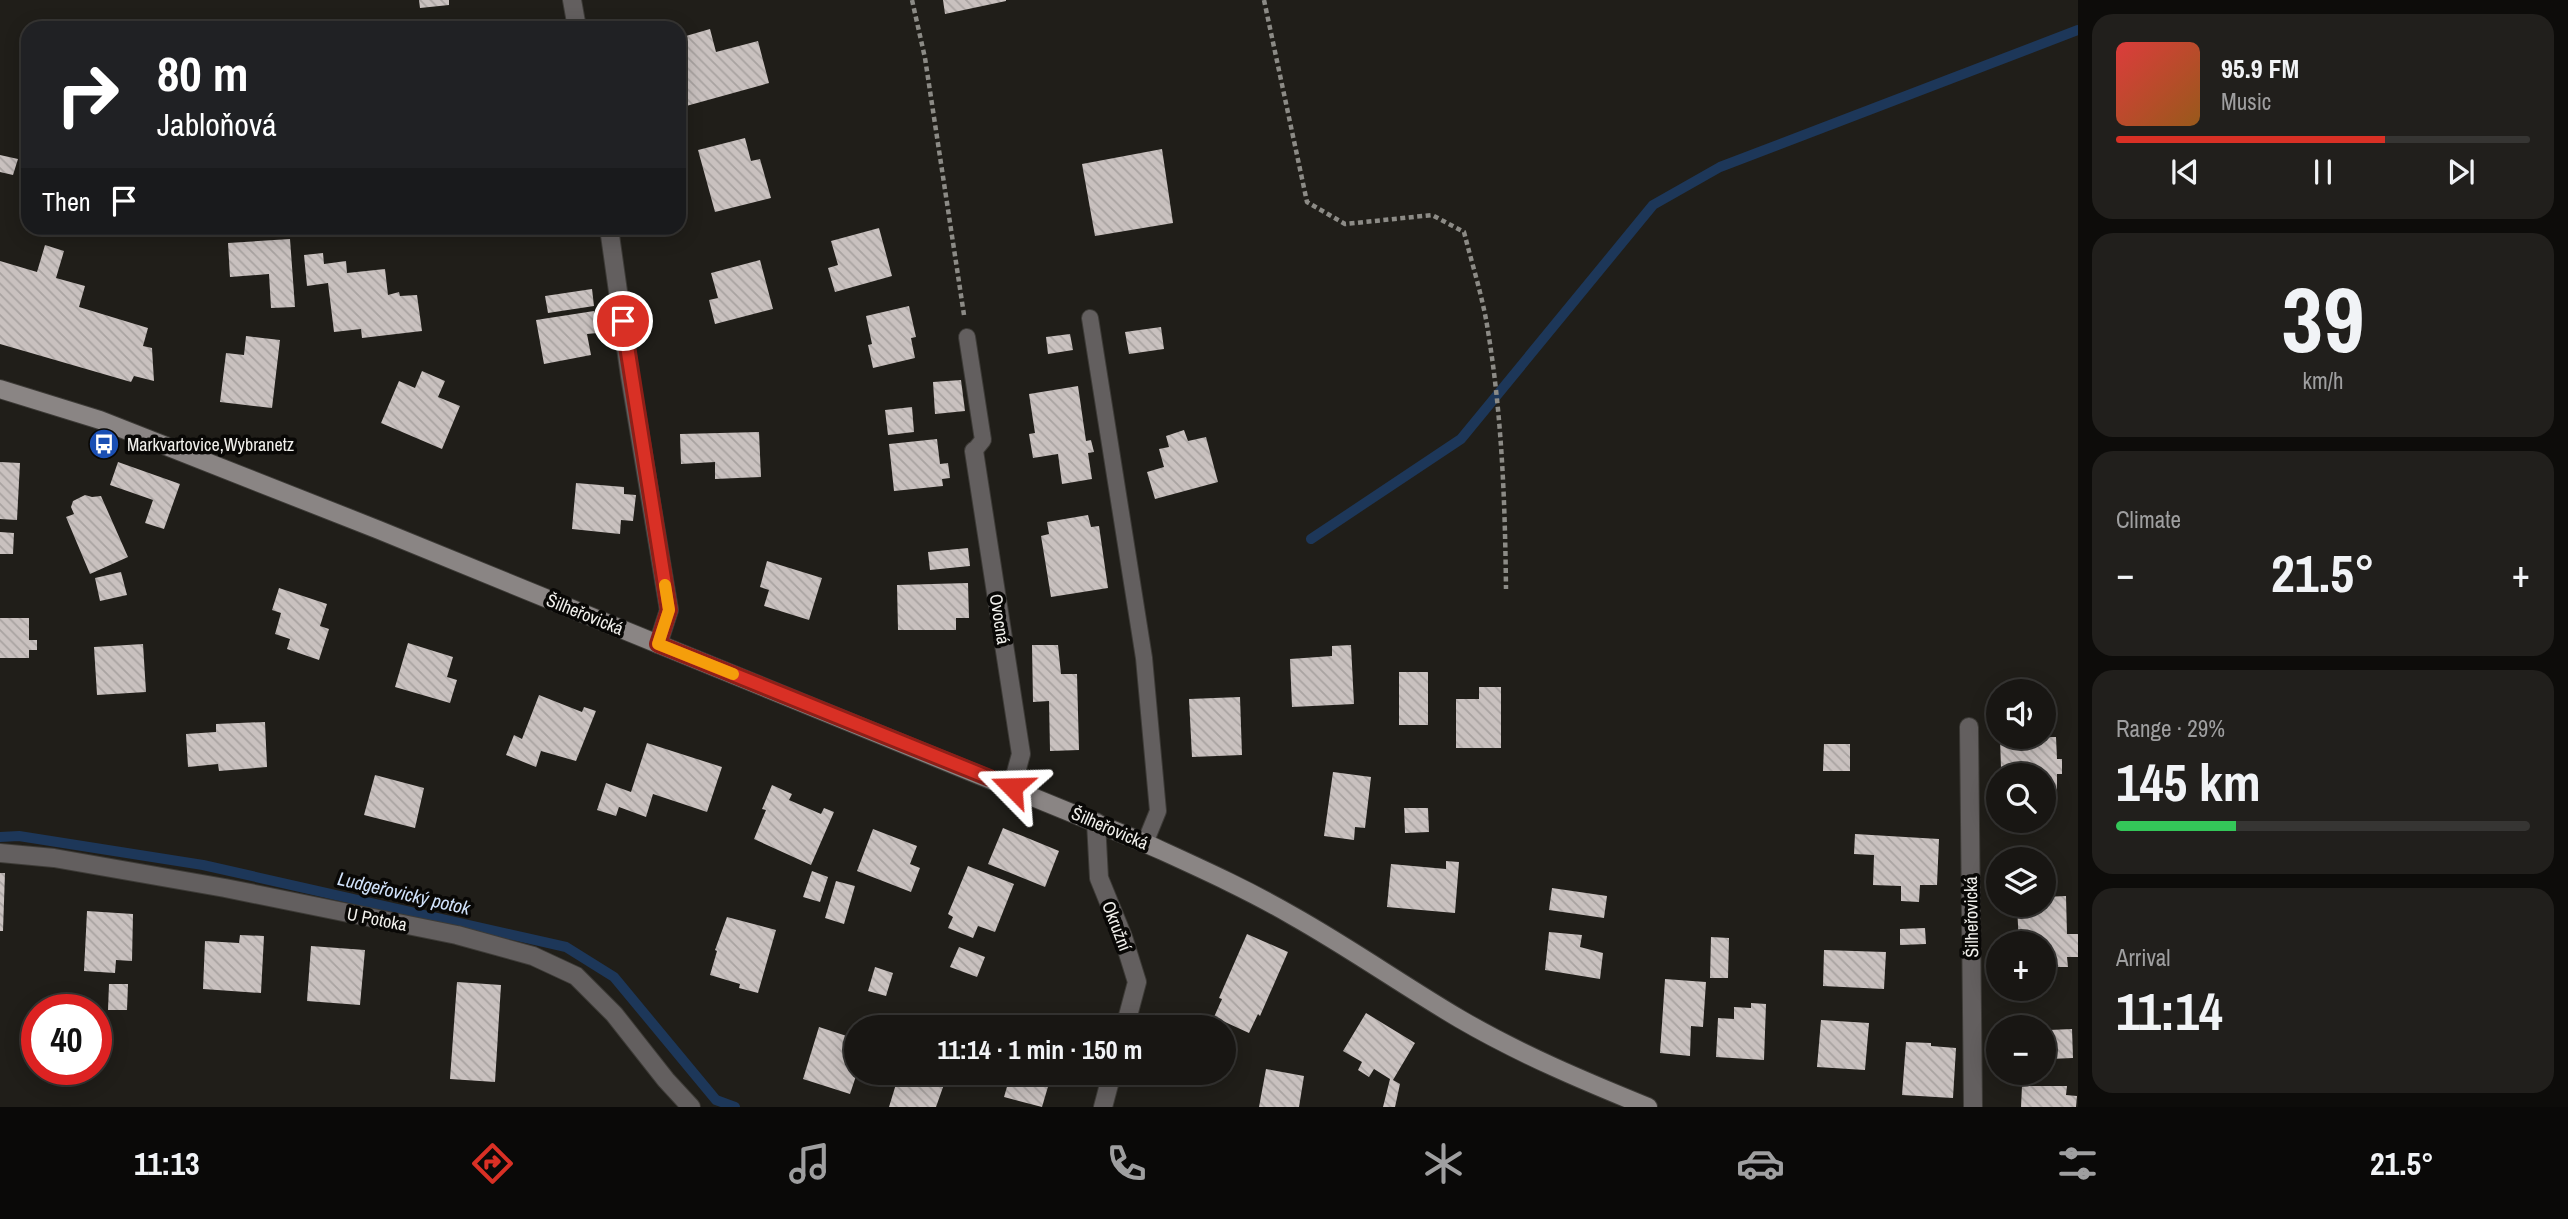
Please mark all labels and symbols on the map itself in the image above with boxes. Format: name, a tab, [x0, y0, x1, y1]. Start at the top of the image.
pin	[593, 291, 653, 351]
bus stop icon: Markvartovice,Wybranetz	[87, 427, 121, 461]
place label: Markvartovice,Wybranetz	[127, 432, 294, 457]
street label: Šilheřovická	[543, 587, 627, 641]
street label: Ovocná	[984, 592, 1016, 646]
position arrow	[975, 750, 1049, 824]
street label: Šilheřovická	[1068, 801, 1152, 855]
water label: Ludgeřovický potok	[335, 865, 474, 921]
street label: Šilheřovická	[1958, 876, 1984, 958]
street label: Okružní	[1096, 897, 1138, 955]
street label: U Potoka	[345, 901, 409, 937]
speed limit sign: 40	[21, 994, 112, 1085]

